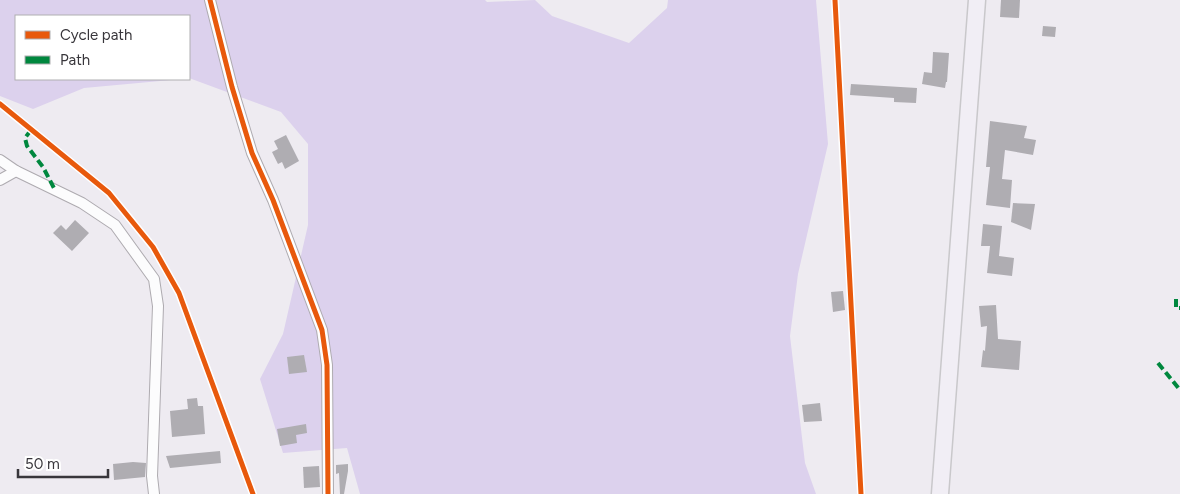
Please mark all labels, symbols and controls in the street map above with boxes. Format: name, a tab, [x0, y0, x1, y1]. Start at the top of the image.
legend	[15, 15, 190, 80]
text: Cycle path	[60, 26, 132, 44]
text: Path	[60, 51, 90, 69]
scale bar	[18, 446, 108, 478]
text: 50 m	[25, 455, 60, 473]

